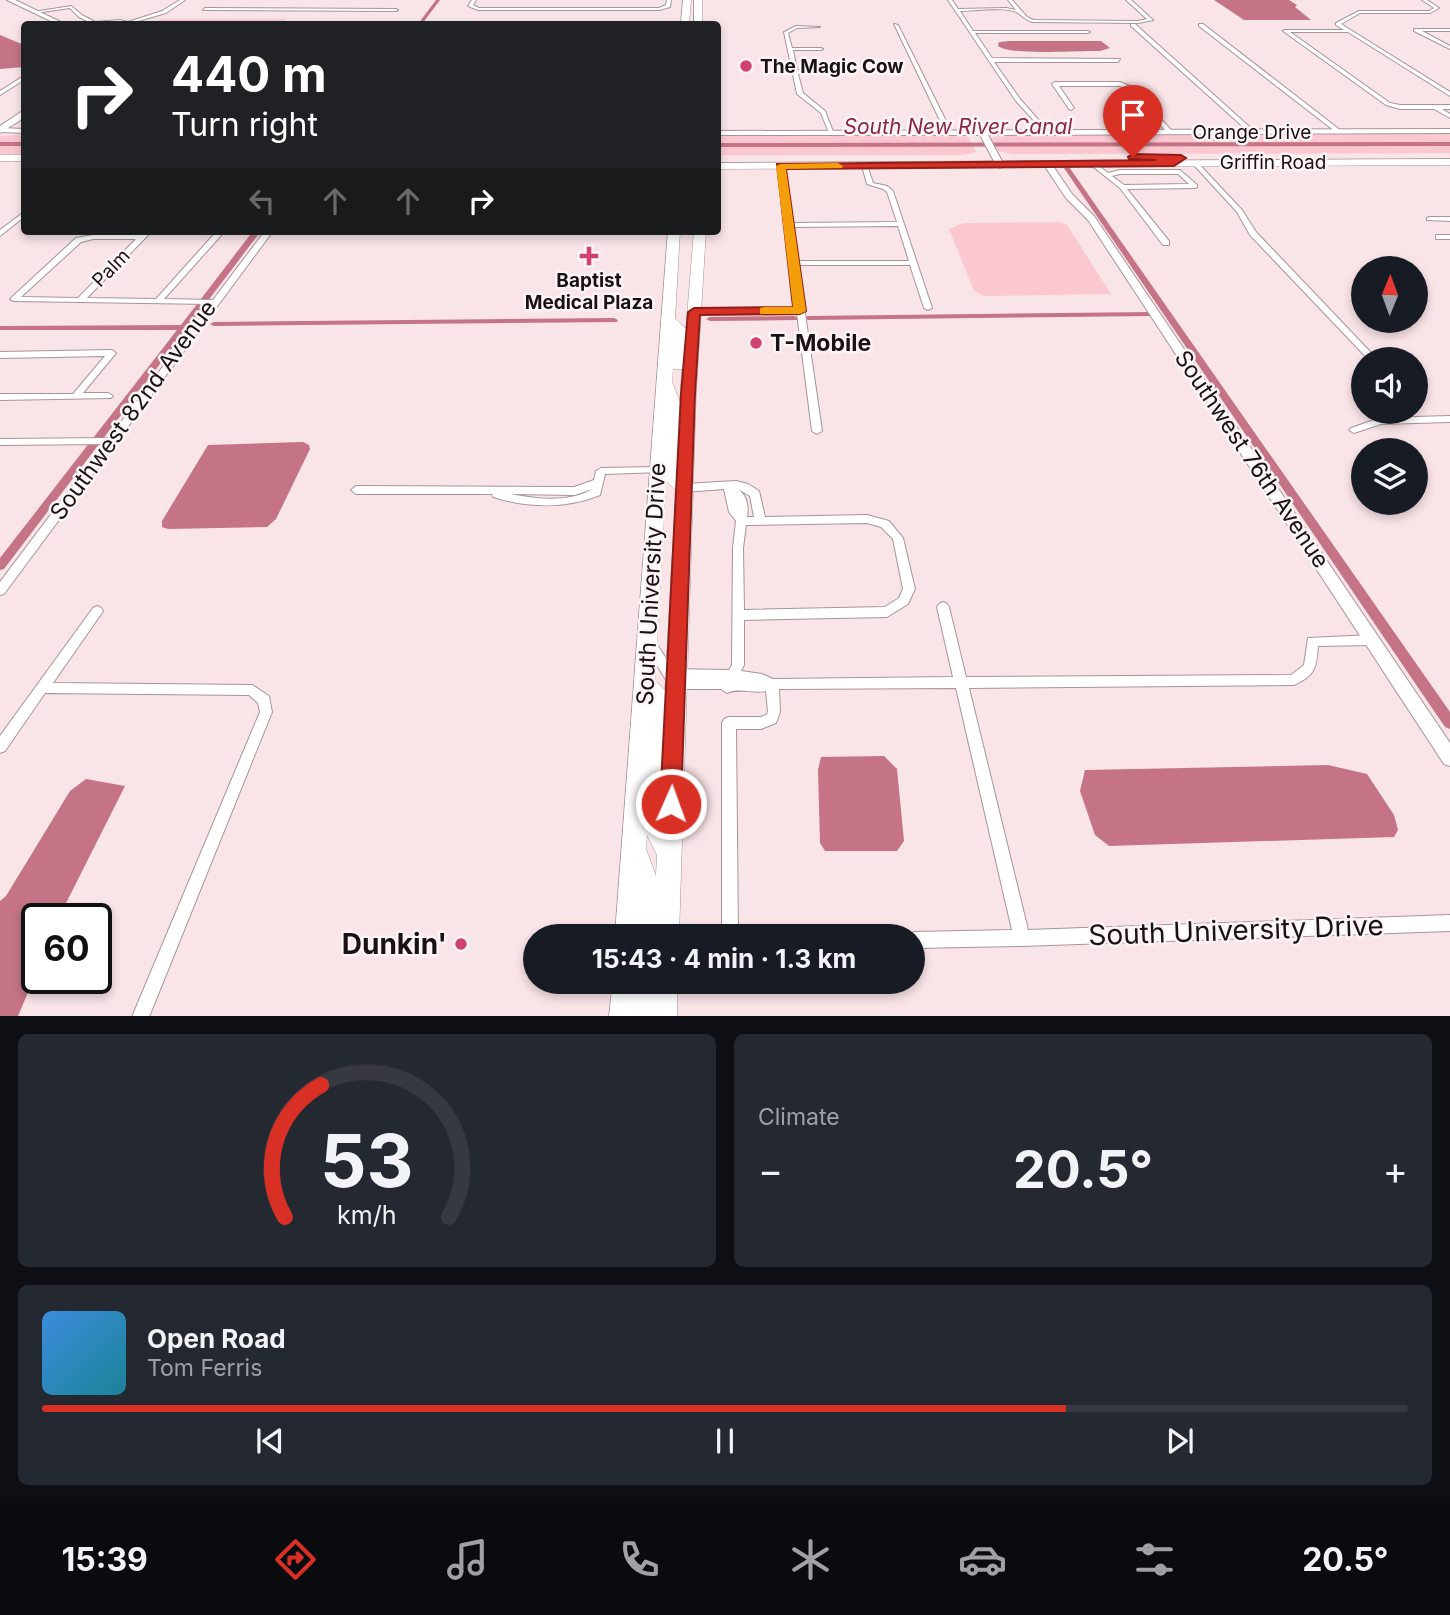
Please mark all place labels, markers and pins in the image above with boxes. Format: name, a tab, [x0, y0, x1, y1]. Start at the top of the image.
place label: The Magic Cow	[760, 55, 904, 78]
marker: The Magic Cow	[738, 58, 754, 74]
pin	[1103, 85, 1163, 157]
marker: Baptist Medical Plaza	[579, 246, 599, 266]
place label: Baptist Medical Plaza	[525, 269, 653, 314]
place label: T-Mobile	[770, 329, 871, 357]
marker: T-Mobile	[748, 335, 764, 351]
place label: Dunkin'	[342, 927, 447, 961]
marker: Dunkin'	[453, 936, 469, 952]

